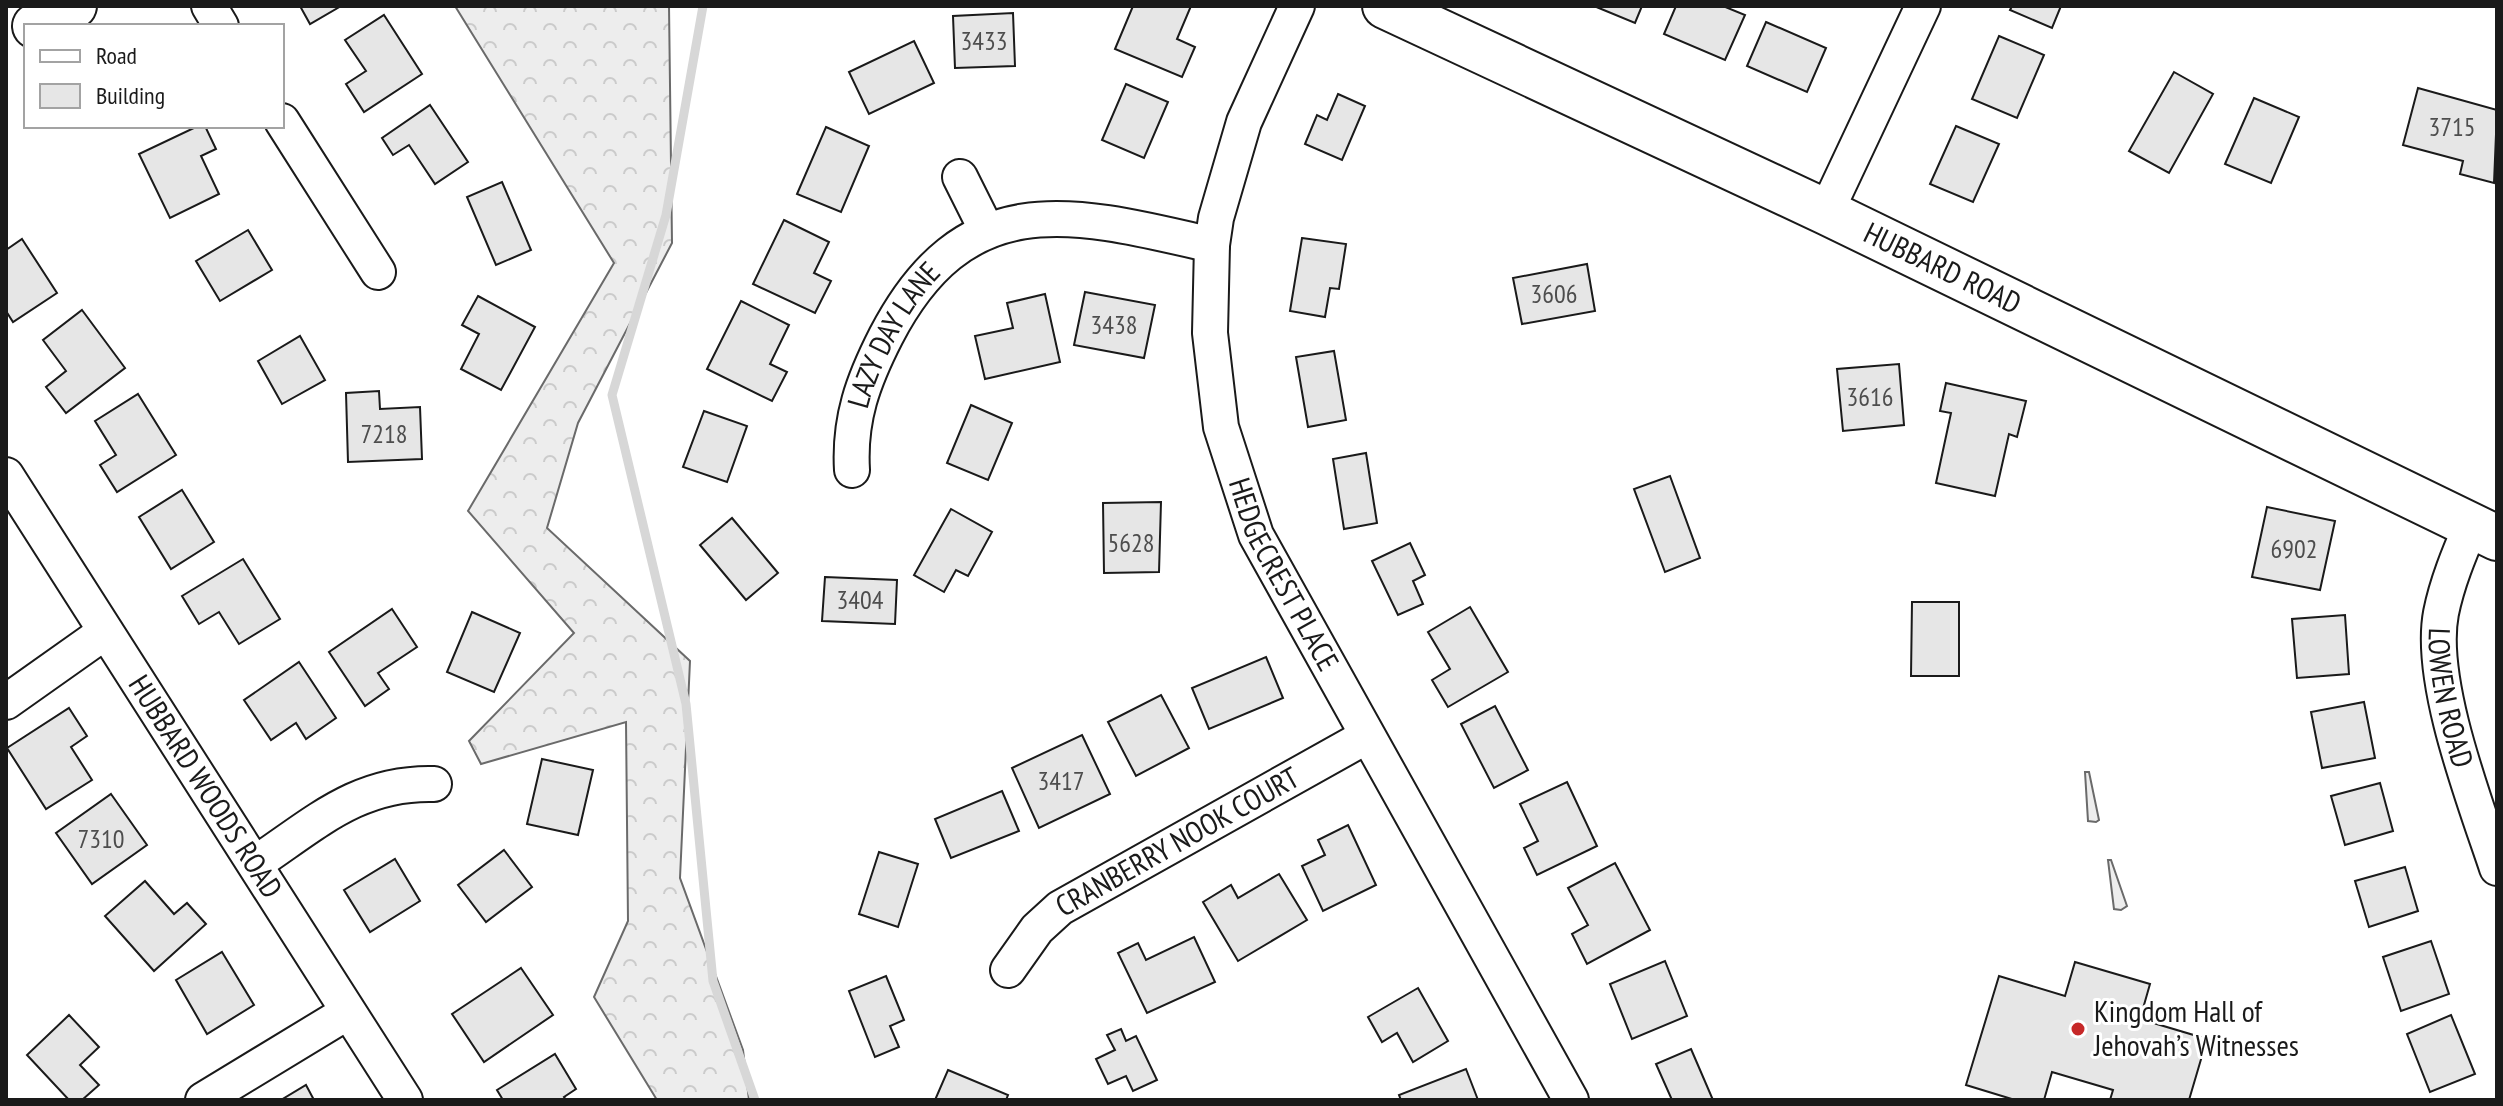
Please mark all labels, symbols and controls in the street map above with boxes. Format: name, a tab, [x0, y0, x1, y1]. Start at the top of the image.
legend	[24, 24, 284, 128]
house number: 3433	[961, 24, 1007, 57]
text: Road	[96, 40, 137, 71]
text: Building	[96, 80, 165, 111]
house number: 3715	[2429, 110, 2475, 143]
street label: HUBBARD ROAD	[1858, 212, 2028, 322]
street label: LAZY DAY LANE	[837, 253, 948, 412]
house number: 3606	[1531, 277, 1577, 310]
house number: 3438	[1091, 308, 1137, 341]
house number: 3616	[1847, 380, 1893, 413]
house number: 7218	[361, 417, 407, 450]
street label: HEDGECREST PLACE	[1221, 473, 1349, 677]
house number: 5628	[1108, 526, 1154, 559]
house number: 6902	[2271, 532, 2317, 565]
house number: 3404	[837, 583, 884, 616]
street label: LOWEN ROAD	[2421, 627, 2483, 772]
street label: HUBBARD WOODS ROAD	[121, 667, 292, 905]
street label: CRANBERRY NOOK COURT	[1048, 757, 1305, 925]
house number: 3417	[1038, 764, 1084, 797]
house number: 7310	[78, 822, 124, 855]
place label: Kingdom Hall of Jehovah’s Witnesses	[2093, 991, 2299, 1064]
marker: Kingdom Hall of Jehovah’s Witnesses	[2069, 1020, 2087, 1038]

